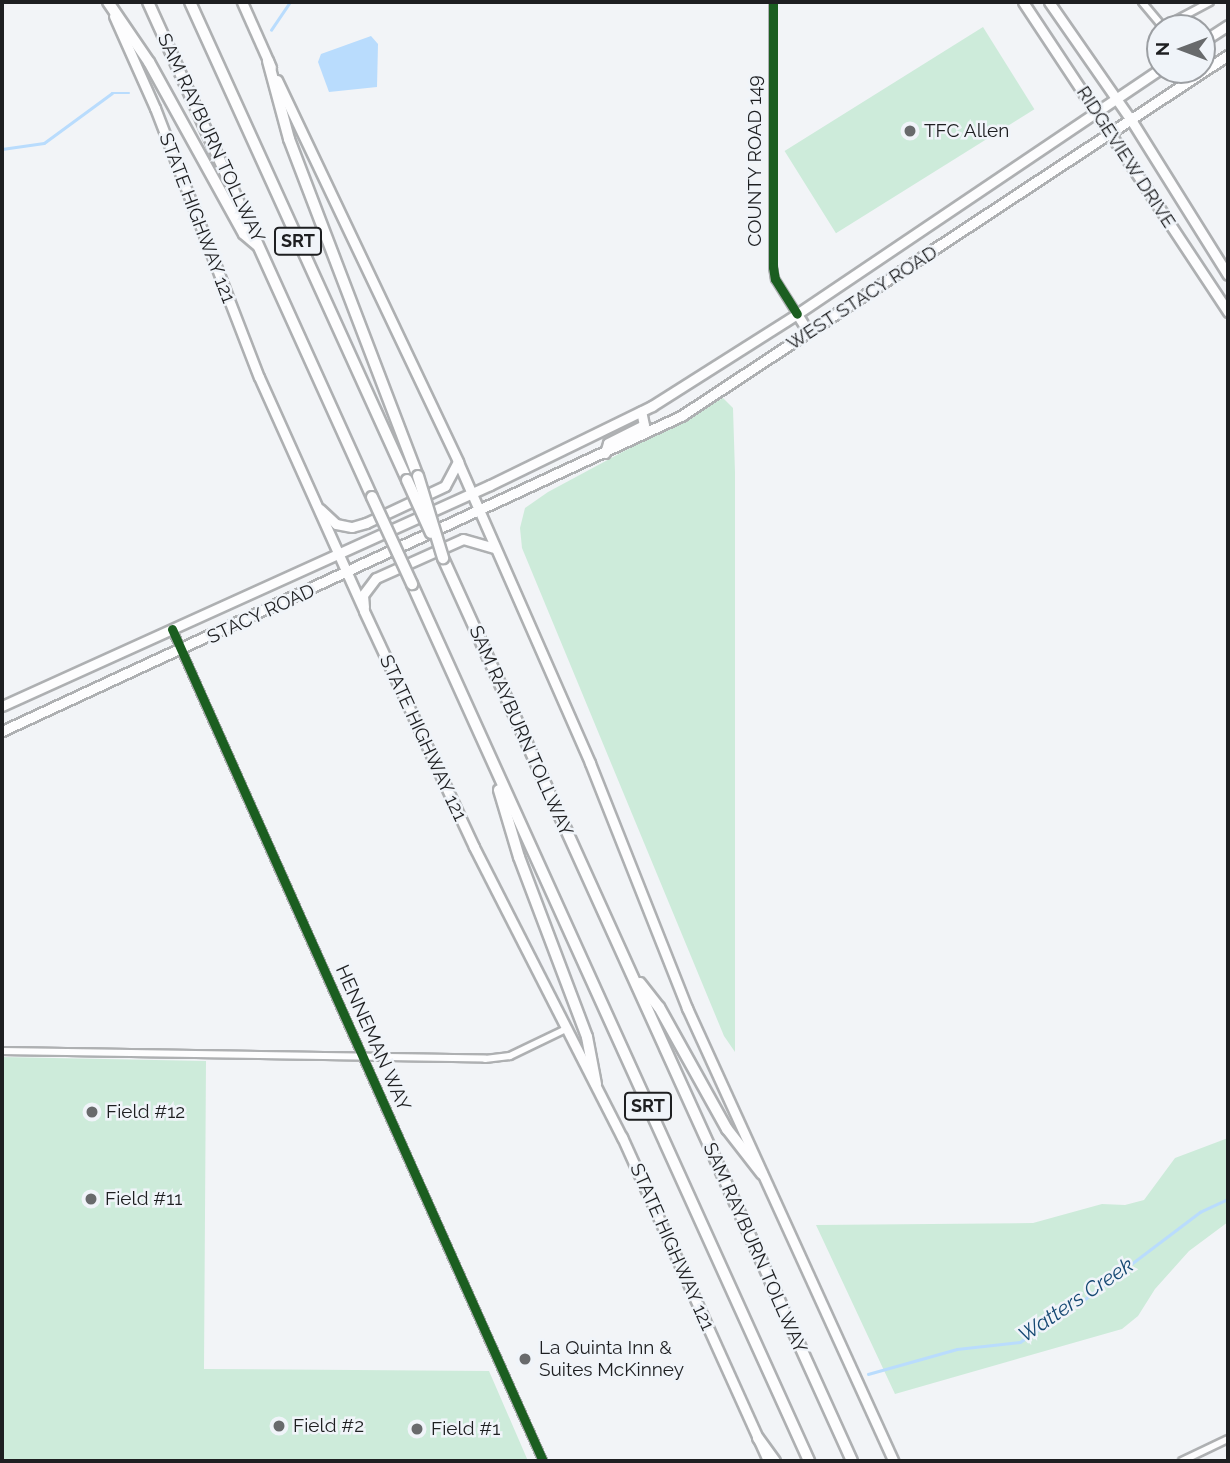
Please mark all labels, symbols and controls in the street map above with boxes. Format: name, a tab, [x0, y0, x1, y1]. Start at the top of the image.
north arrow	[1146, 14, 1216, 84]
street label: SAM RAYBURN TOLLWAY	[152, 30, 270, 246]
text: N	[1151, 42, 1173, 56]
street label: COUNTY ROAD 149	[744, 75, 766, 247]
street label: RIDGEVIEW DRIVE	[1072, 82, 1180, 232]
place label: TFC Allen	[924, 120, 1010, 142]
marker: TFC Allen	[902, 123, 918, 139]
street label: STATE HIGHWAY 121	[154, 129, 240, 307]
road number: SRT	[274, 227, 322, 256]
street label: WEST STACY ROAD	[782, 241, 942, 355]
street label: STACY ROAD	[203, 579, 319, 649]
street label: SAM RAYBURN TOLLWAY	[464, 622, 578, 840]
street label: STATE HIGHWAY 121	[374, 651, 472, 825]
street label: HENNEMAN WAY	[330, 961, 416, 1115]
road number: SRT	[624, 1092, 672, 1120]
place label: Field #12	[106, 1101, 185, 1123]
marker: Field #12	[84, 1104, 100, 1120]
street label: SAM RAYBURN TOLLWAY	[698, 1139, 812, 1357]
street label: STATE HIGHWAY 121	[625, 1160, 719, 1334]
place label: Field #11	[105, 1188, 183, 1210]
marker: Field #11	[83, 1191, 99, 1207]
water label: Watters Creek	[1014, 1252, 1138, 1348]
place label: La Quinta Inn & Suites McKinney	[539, 1337, 684, 1381]
marker: La Quinta Inn & Suites McKinney	[517, 1351, 533, 1367]
place label: Field #2	[293, 1415, 364, 1437]
marker: Field #2	[271, 1418, 287, 1434]
place label: Field #1	[431, 1418, 500, 1440]
marker: Field #1	[409, 1421, 425, 1437]

